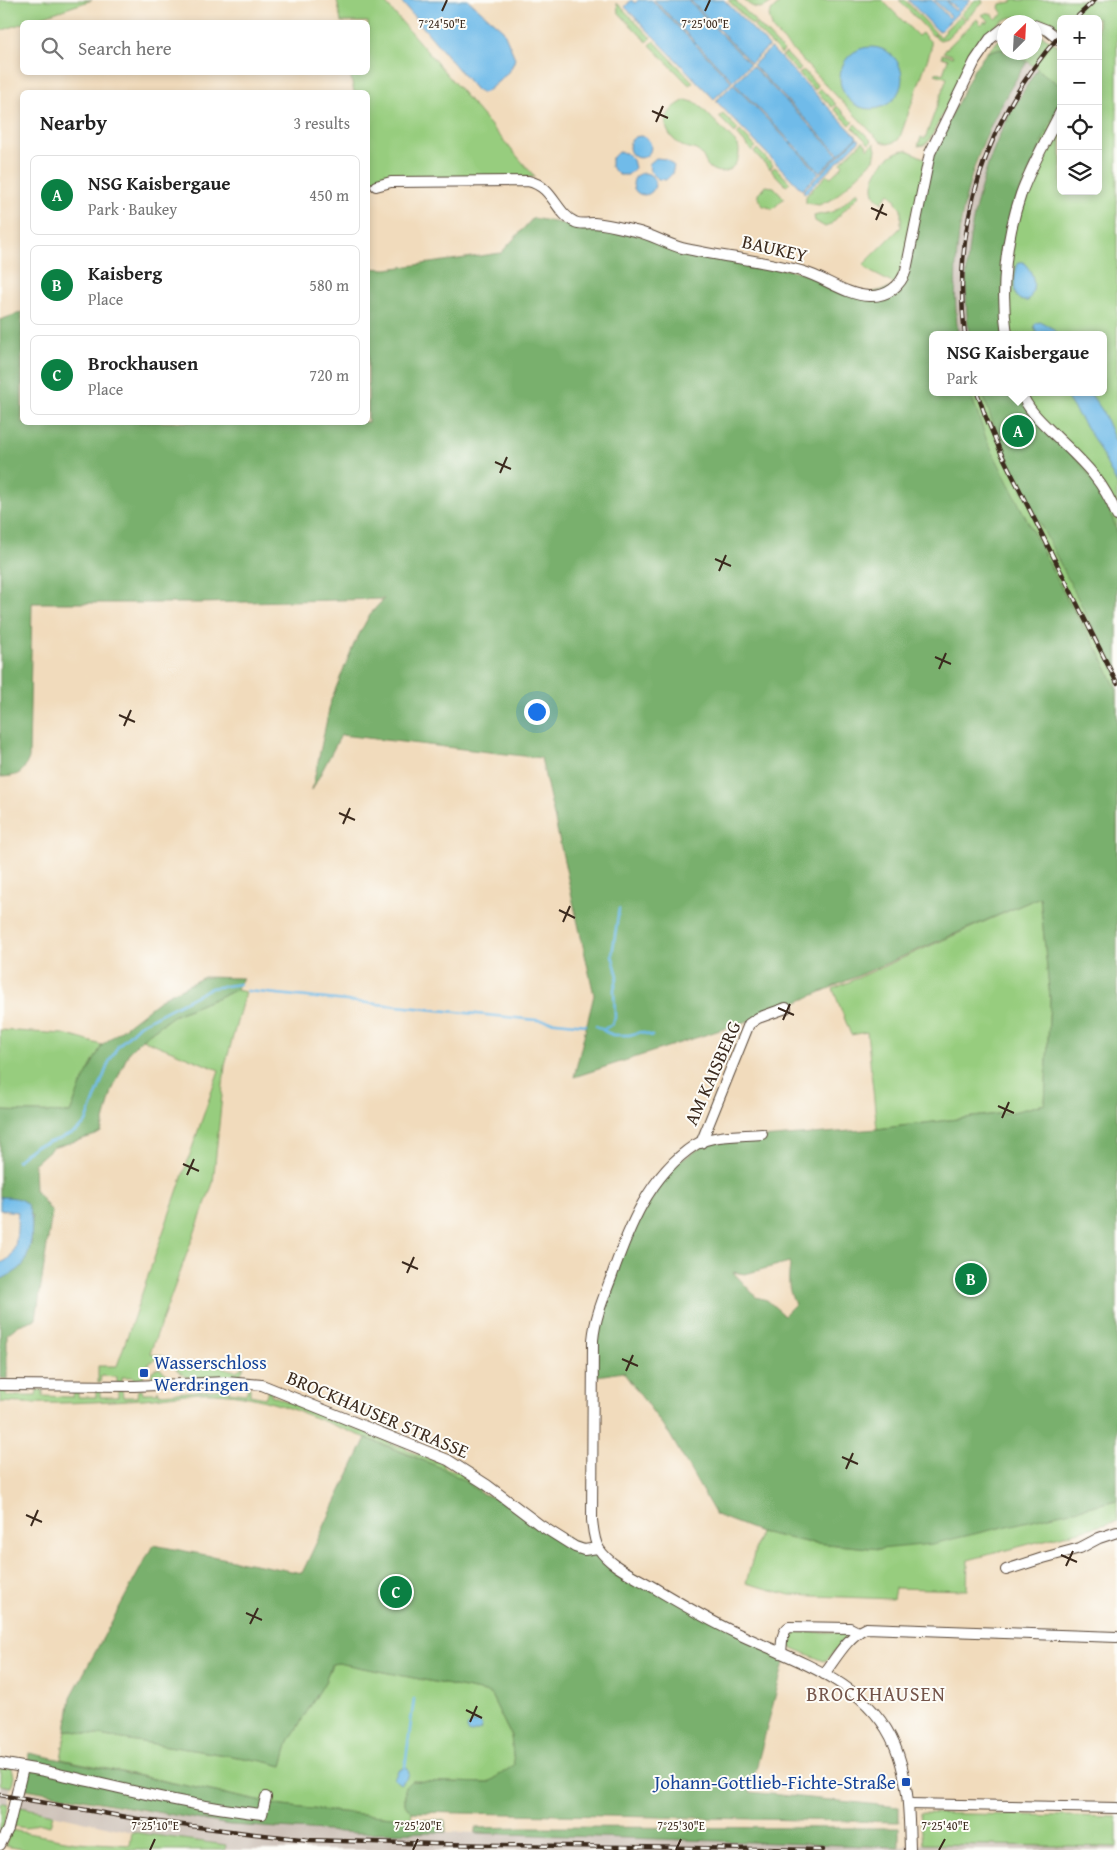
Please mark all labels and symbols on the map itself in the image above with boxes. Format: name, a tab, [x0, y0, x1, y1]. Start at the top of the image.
text: 7°24'50"E	[418, 15, 466, 32]
text: 7°25'00"E	[681, 15, 729, 32]
north arrow	[997, 15, 1042, 60]
street label: BAUKEY	[740, 227, 811, 269]
pin: A	[1002, 412, 1034, 450]
your location	[524, 699, 550, 725]
street label: AM KAISBERG	[676, 1016, 748, 1130]
pin: B	[955, 1260, 987, 1298]
place label: Wasserschloss Werdringen	[154, 1348, 267, 1398]
street label: BROCKHAUSER STRASSE	[283, 1363, 474, 1465]
marker: Wasserschloss Werdringen	[138, 1367, 150, 1379]
pin: C	[380, 1573, 412, 1611]
district label: BROCKHAUSEN	[806, 1679, 946, 1708]
place label: Johann-Gottlieb-Fichte-Straße	[652, 1768, 896, 1796]
marker: Johann-Gottlieb-Fichte-Straße	[900, 1776, 912, 1788]
text: 7°25'10"E	[131, 1817, 179, 1834]
text: 7°25'20"E	[394, 1817, 442, 1834]
text: 7°25'30"E	[657, 1817, 705, 1834]
text: 7°25'40"E	[921, 1817, 969, 1834]

